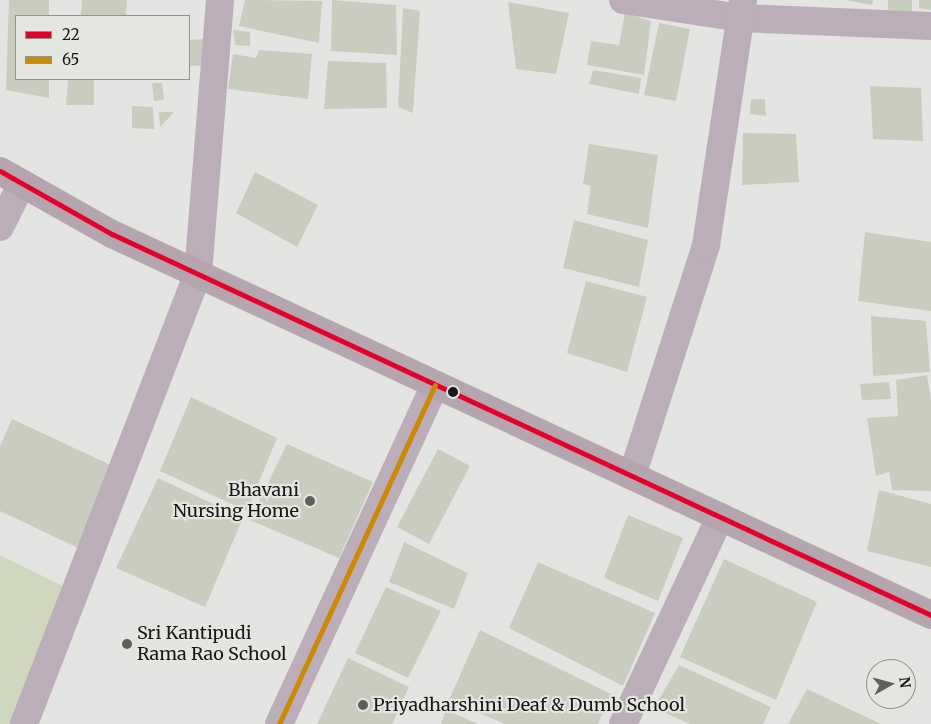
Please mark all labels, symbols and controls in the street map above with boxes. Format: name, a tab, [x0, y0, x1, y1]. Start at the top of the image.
legend	[15, 15, 190, 80]
text: 22	[62, 25, 80, 44]
text: 65	[62, 50, 79, 69]
unlabelled marker	[448, 387, 458, 397]
place label: Bhavani Nursing Home	[173, 480, 299, 522]
marker: Bhavani Nursing Home	[303, 494, 317, 508]
place label: Sri Kantipudi Rama Rao School	[137, 623, 287, 666]
marker: Sri Kantipudi Rama Rao School	[121, 638, 133, 650]
north arrow	[866, 659, 916, 709]
text: N	[895, 676, 915, 689]
place label: Priyadharshini Deaf & Dumb School	[373, 694, 685, 716]
marker: Priyadharshini Deaf & Dumb School	[357, 699, 369, 711]

